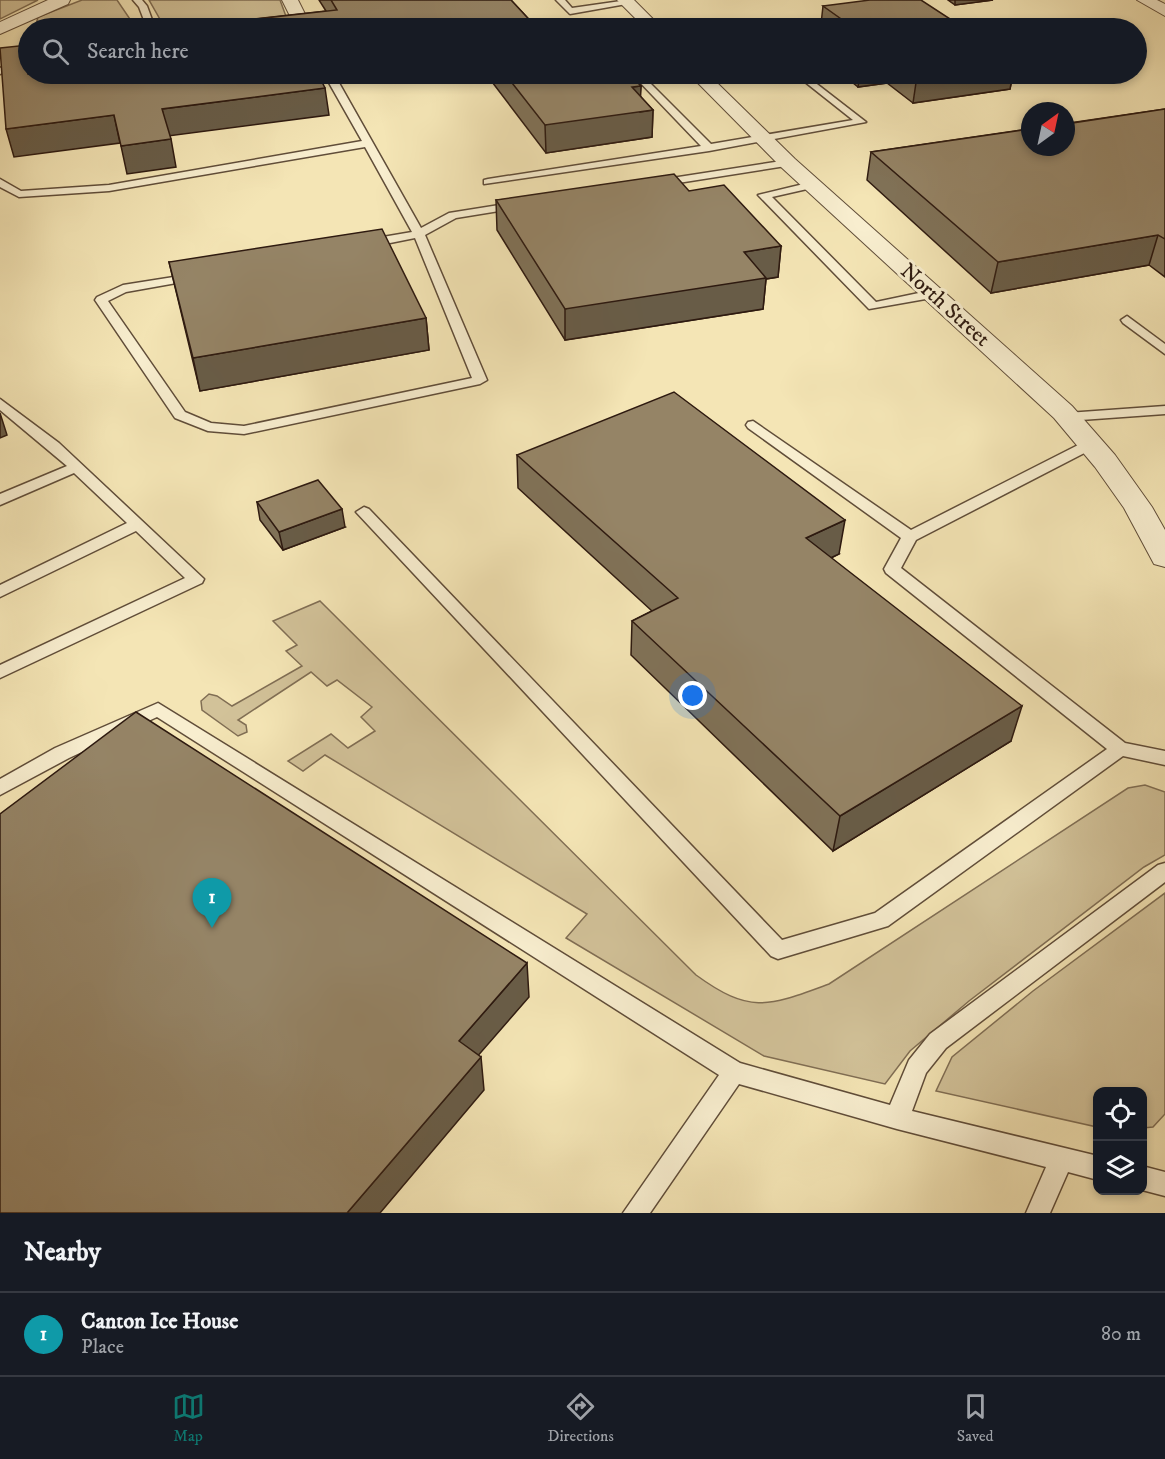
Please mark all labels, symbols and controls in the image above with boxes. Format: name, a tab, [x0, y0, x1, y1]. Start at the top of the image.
search box	[18, 18, 1147, 84]
icon: search	[39, 35, 72, 68]
text: Search here	[87, 38, 189, 65]
north arrow	[1021, 102, 1075, 156]
street label: North Street	[894, 258, 996, 352]
your location	[678, 681, 707, 710]
pin: 1	[192, 878, 232, 928]
map controls	[1093, 1087, 1147, 1195]
button: locate	[1093, 1087, 1147, 1141]
button: layers	[1093, 1141, 1147, 1195]
text: Nearby	[24, 1236, 101, 1269]
text: Canton Ice House	[81, 1308, 238, 1335]
text: 1	[40, 1322, 47, 1347]
text: 80 m	[1101, 1322, 1141, 1347]
text: Place	[81, 1335, 124, 1360]
tab: Map	[172, 1390, 205, 1446]
tab: Directions	[548, 1390, 614, 1446]
tab: Saved	[957, 1390, 994, 1446]

